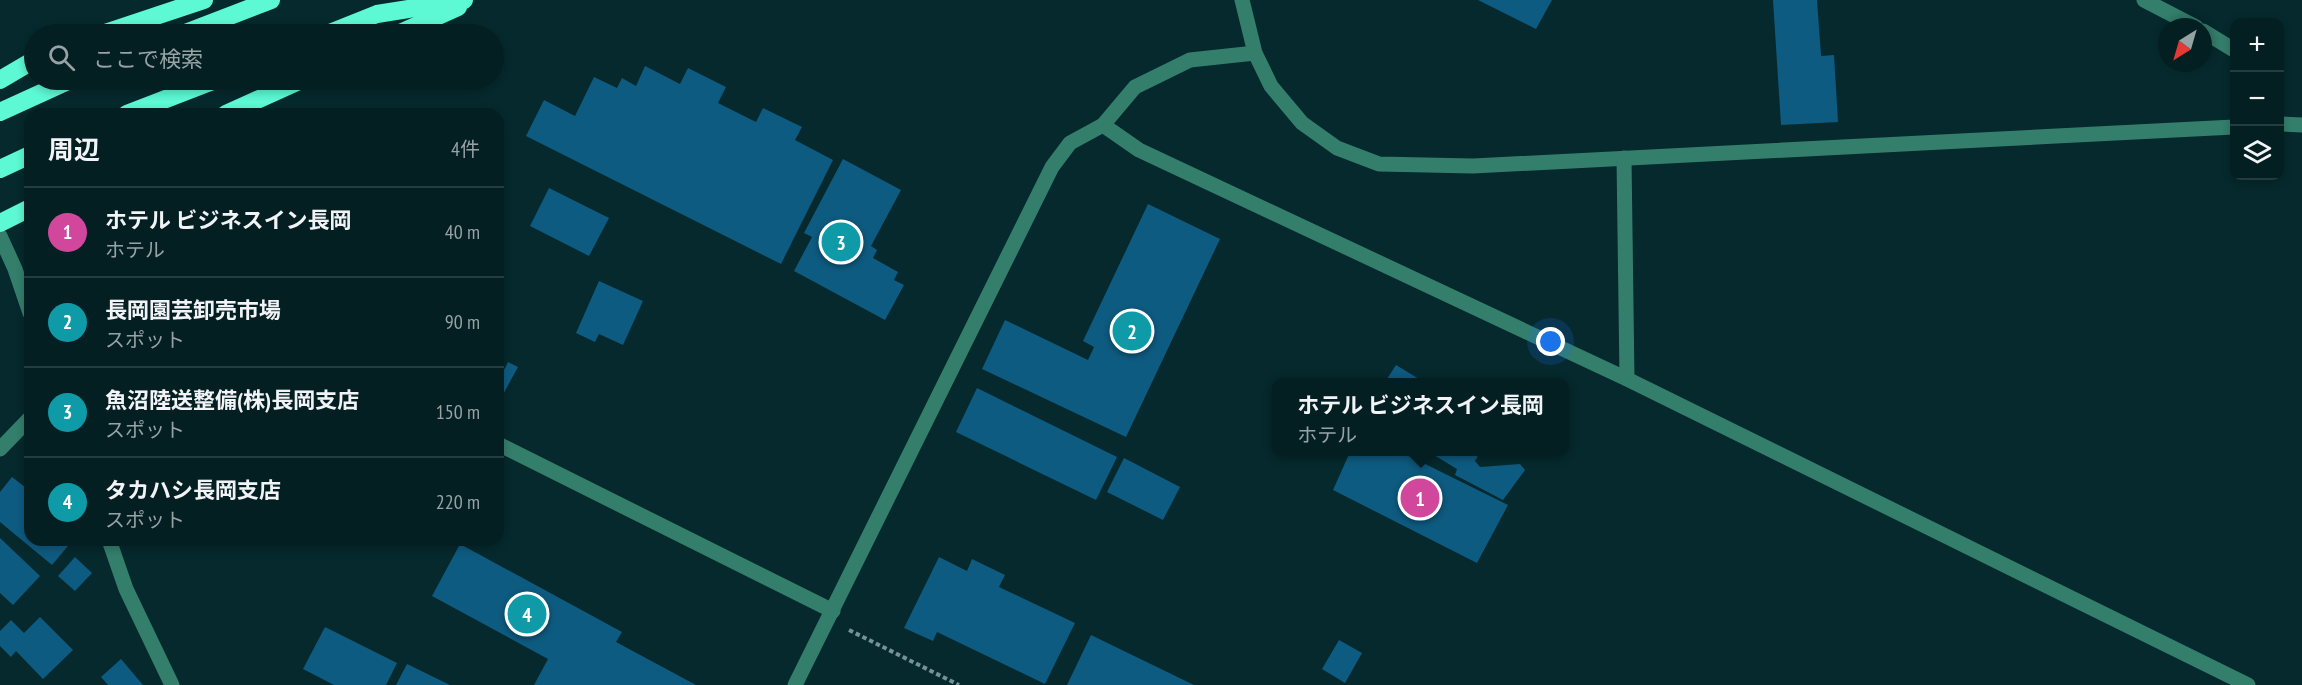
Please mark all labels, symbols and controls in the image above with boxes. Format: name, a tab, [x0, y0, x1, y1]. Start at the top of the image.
north arrow	[2158, 18, 2212, 72]
map controls	[2230, 18, 2284, 180]
button: +	[2230, 18, 2284, 72]
search box	[24, 24, 504, 90]
icon: search	[45, 41, 78, 74]
text: ここで検索	[93, 45, 203, 73]
button: −	[2230, 72, 2284, 126]
button: layers	[2230, 126, 2284, 180]
text: 周辺	[48, 133, 100, 166]
text: 4件	[451, 136, 480, 162]
text: ホテル ビジネスイン長岡	[105, 206, 352, 234]
text: 1	[63, 219, 72, 245]
text: 40 m	[445, 219, 480, 245]
pin: 3	[822, 220, 860, 264]
text: ホテル	[105, 237, 165, 263]
text: 長岡園芸卸売市場	[105, 296, 281, 324]
pin: 2	[1112, 308, 1152, 354]
text: 2	[63, 309, 72, 335]
text: 90 m	[445, 309, 480, 335]
text: スポット	[105, 327, 185, 353]
your location	[1536, 327, 1565, 356]
popup	[1272, 378, 1569, 456]
text: 魚沼陸送整備(株)長岡支店	[105, 386, 359, 414]
text: ホテル ビジネスイン長岡	[1297, 391, 1544, 419]
text: 3	[63, 399, 72, 425]
text: 150 m	[436, 399, 480, 425]
text: スポット	[105, 417, 185, 443]
text: ホテル	[1297, 422, 1357, 448]
text: タカハシ長岡支店	[105, 476, 281, 504]
pin: 1	[1400, 476, 1440, 520]
text: 4	[63, 489, 72, 515]
text: 220 m	[436, 489, 480, 515]
text: スポット	[105, 507, 185, 533]
pin: 4	[508, 592, 546, 636]

